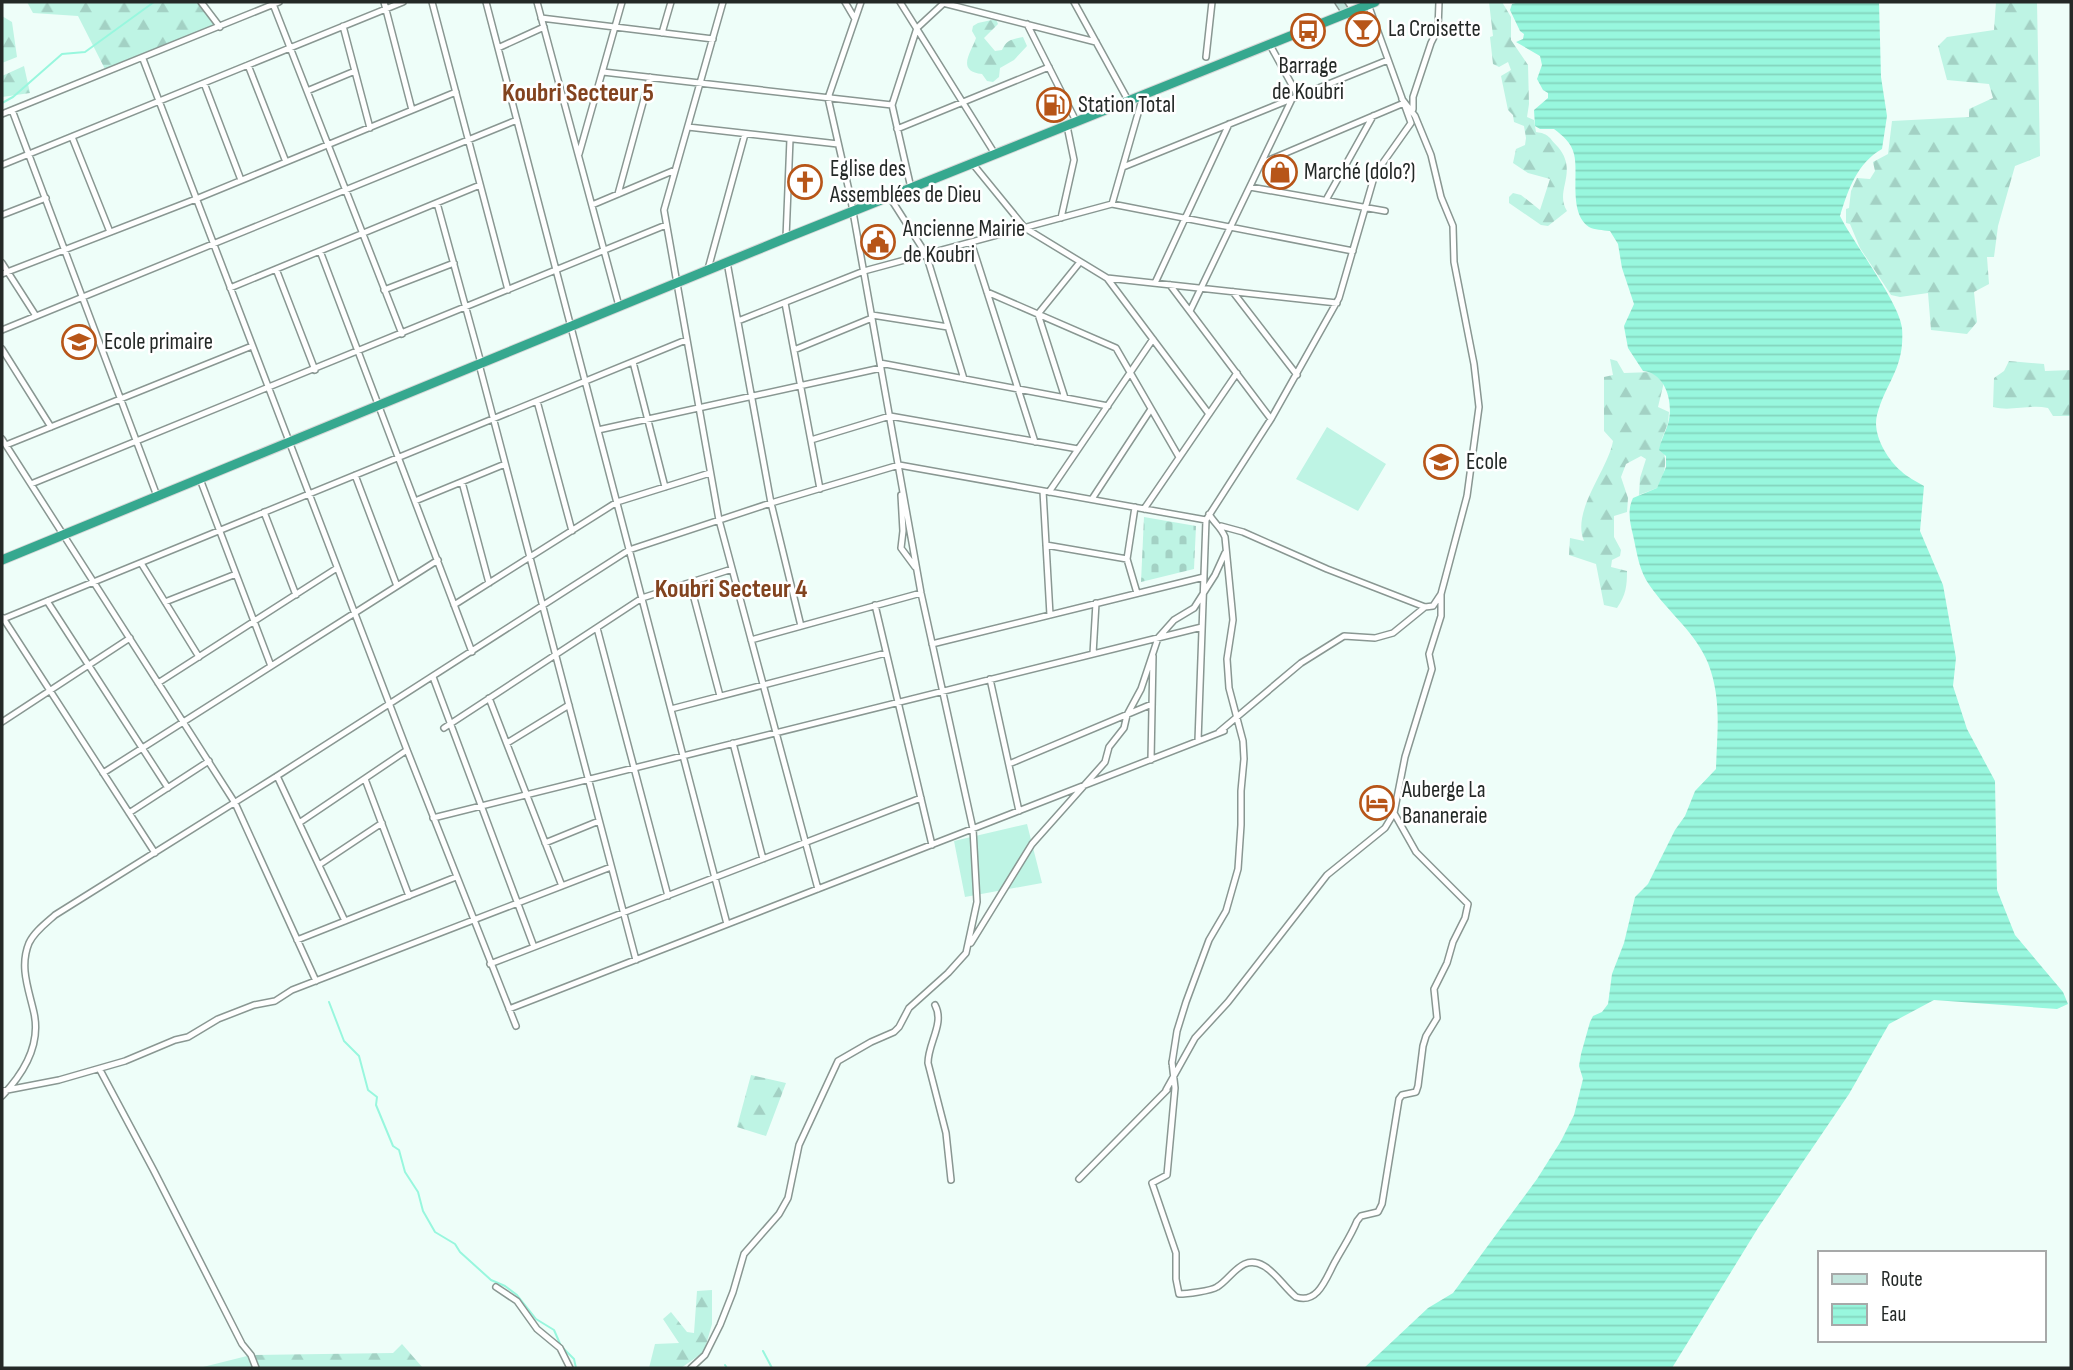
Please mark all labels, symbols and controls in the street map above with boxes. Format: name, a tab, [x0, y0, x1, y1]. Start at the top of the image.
bar icon: La Croisette	[1344, 10, 1382, 48]
bus stop icon: Barrage de Koubri	[1289, 12, 1327, 50]
place label: La Croisette	[1388, 15, 1481, 43]
place label: Barrage de Koubri	[1272, 52, 1344, 106]
district label: Koubri Secteur 5	[502, 78, 654, 109]
fuel station icon: Station Total	[1035, 86, 1073, 124]
place label: Station Total	[1078, 91, 1175, 119]
shop icon: Marché (dolo?)	[1261, 153, 1299, 191]
place label: Eglise des Assemblées de Dieu	[829, 155, 981, 209]
place label: Marché (dolo?)	[1304, 158, 1416, 186]
church icon: Eglise des Assemblées de Dieu	[786, 163, 824, 201]
place label: Ancienne Mairie de Koubri	[902, 215, 1025, 269]
public building icon: Ancienne Mairie de Koubri	[859, 223, 897, 261]
school or university icon: Ecole primaire	[60, 323, 98, 361]
place label: Ecole primaire	[104, 328, 213, 356]
school or university icon: Ecole	[1422, 443, 1460, 481]
place label: Ecole	[1466, 448, 1508, 476]
district label: Koubri Secteur 4	[655, 574, 807, 605]
place label: Auberge La Bananeraie	[1401, 776, 1488, 830]
hotel icon: Auberge La Bananeraie	[1358, 784, 1396, 822]
legend	[1818, 1251, 2045, 1342]
text: Route	[1881, 1267, 1923, 1292]
text: Eau	[1881, 1302, 1906, 1327]

